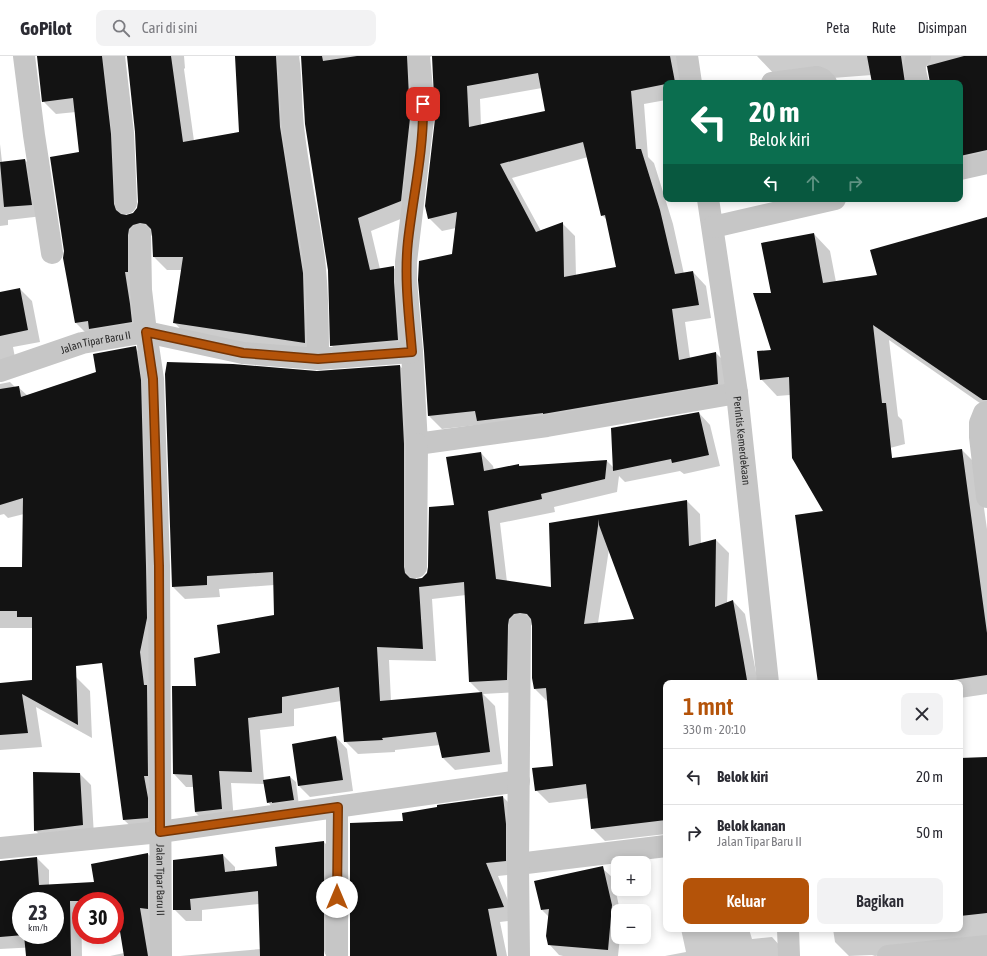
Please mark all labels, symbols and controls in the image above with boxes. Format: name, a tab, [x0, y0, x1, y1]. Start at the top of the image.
search box	[96, 10, 376, 46]
text: GoPilot	[20, 17, 72, 39]
icon: search	[110, 17, 132, 39]
text: Cari di sini	[142, 19, 198, 36]
text: Peta	[826, 20, 850, 36]
text: Rute	[872, 20, 896, 36]
text: Disimpan	[918, 20, 967, 36]
pin	[406, 87, 440, 121]
icon: arrive	[412, 93, 434, 115]
icon: left	[683, 96, 735, 148]
text: 20 m	[749, 96, 799, 128]
text: Belok kiri	[749, 129, 810, 150]
icon: left	[760, 172, 782, 194]
icon: ahead	[802, 172, 824, 194]
icon: right	[844, 172, 866, 194]
street label: Jalan Tipar Baru II	[59, 329, 132, 356]
street label: Perintis Kemerdekaan	[731, 395, 753, 486]
text: 1 mnt	[683, 693, 733, 720]
button: close	[901, 693, 943, 735]
text: 330 m · 20:10	[683, 722, 746, 737]
icon: left	[683, 766, 705, 788]
text: Belok kiri	[717, 768, 768, 785]
text: 20 m	[916, 768, 943, 785]
text: Belok kanan	[717, 817, 786, 834]
icon: right	[683, 822, 705, 844]
text: 50 m	[916, 824, 943, 841]
text: Jalan Tipar Baru II	[717, 834, 802, 849]
street label: Jalan Tipar Baru II	[154, 844, 167, 916]
map controls	[611, 856, 651, 944]
button: +	[611, 856, 651, 896]
position arrow	[316, 876, 358, 918]
button: Keluar	[683, 878, 809, 924]
button: Bagikan	[817, 878, 943, 924]
speed limit sign: 30	[72, 892, 124, 944]
text: 23	[29, 901, 47, 924]
button: −	[611, 904, 651, 944]
text: km/h	[28, 922, 48, 933]

